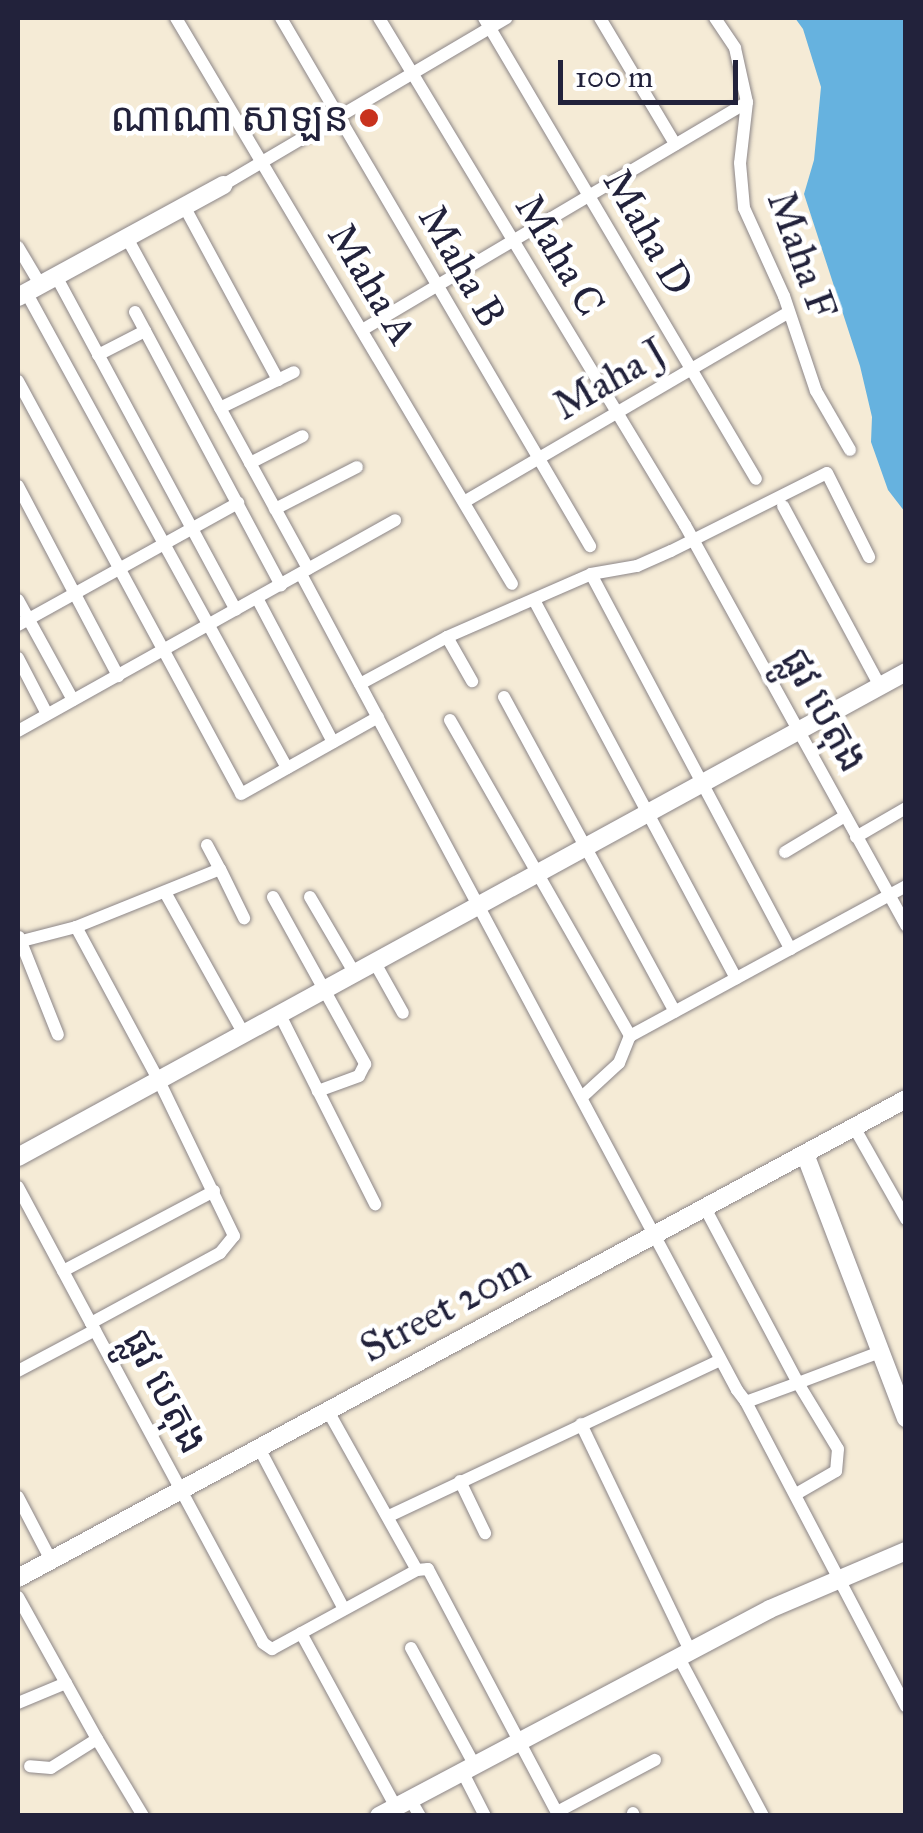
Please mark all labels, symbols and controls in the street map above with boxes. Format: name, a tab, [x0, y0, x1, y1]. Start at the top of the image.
scale bar	[563, 40, 743, 102]
text: 100 m	[575, 59, 653, 95]
place label: ណាណា សាឡន	[110, 94, 349, 142]
marker: ណាណា សាឡន	[358, 107, 380, 129]
street label: Maha D	[593, 160, 703, 304]
street label: Maha F	[757, 185, 847, 325]
street label: Maha C	[505, 186, 615, 324]
street label: Maha B	[408, 197, 516, 335]
street label: Maha A	[317, 215, 427, 353]
street label: Maha J	[545, 328, 675, 430]
street label: ផ្លូវ បេតុង	[770, 639, 878, 781]
street label: Street 20m	[352, 1243, 538, 1373]
street label: ផ្លូវ បេតុង	[112, 1320, 218, 1462]

